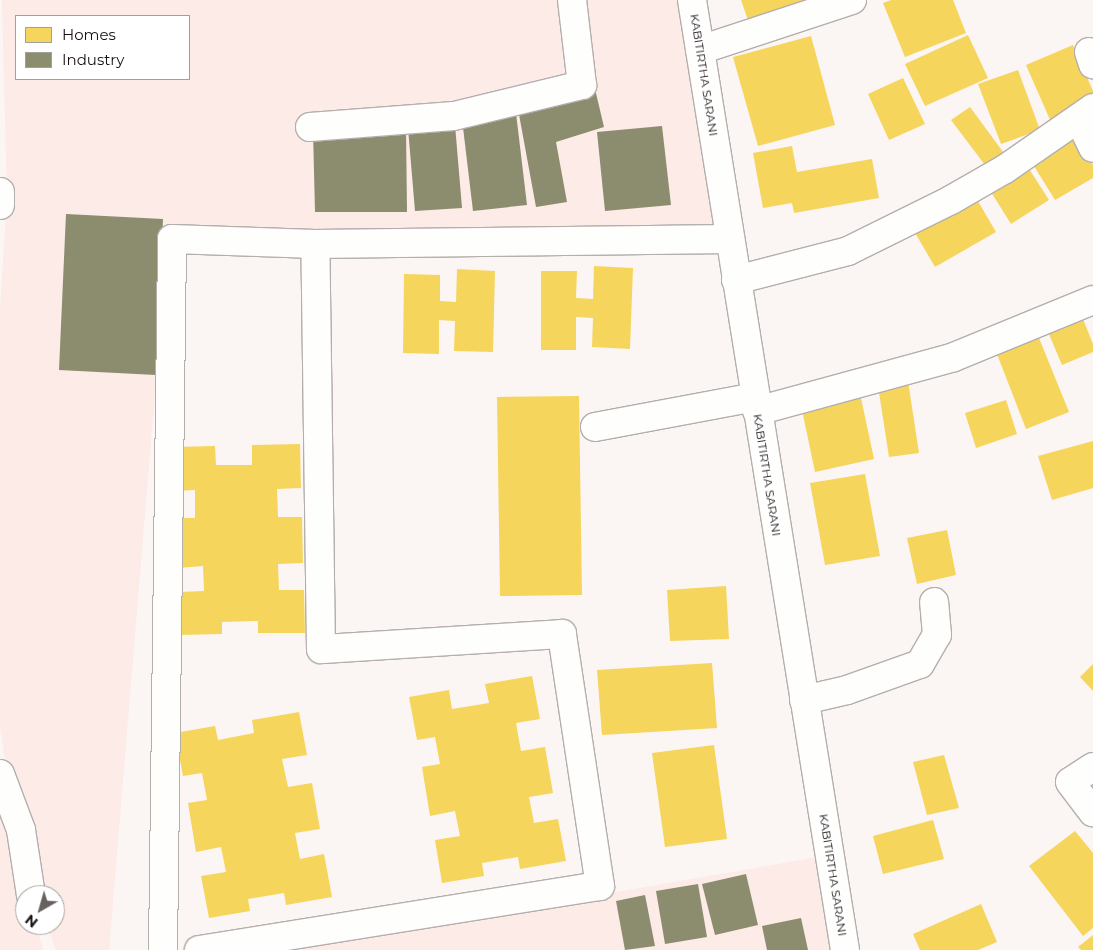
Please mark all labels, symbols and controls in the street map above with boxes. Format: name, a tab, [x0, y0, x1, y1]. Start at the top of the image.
street label: KABITIRTHA SARANI	[687, 13, 721, 137]
legend	[15, 15, 190, 80]
text: Homes	[62, 25, 116, 44]
text: Industry	[62, 50, 124, 69]
street label: KABITIRTHA SARANI	[750, 413, 784, 537]
street label: KABITIRTHA SARANI	[816, 813, 850, 937]
north arrow	[15, 885, 65, 935]
text: N	[21, 910, 41, 932]

